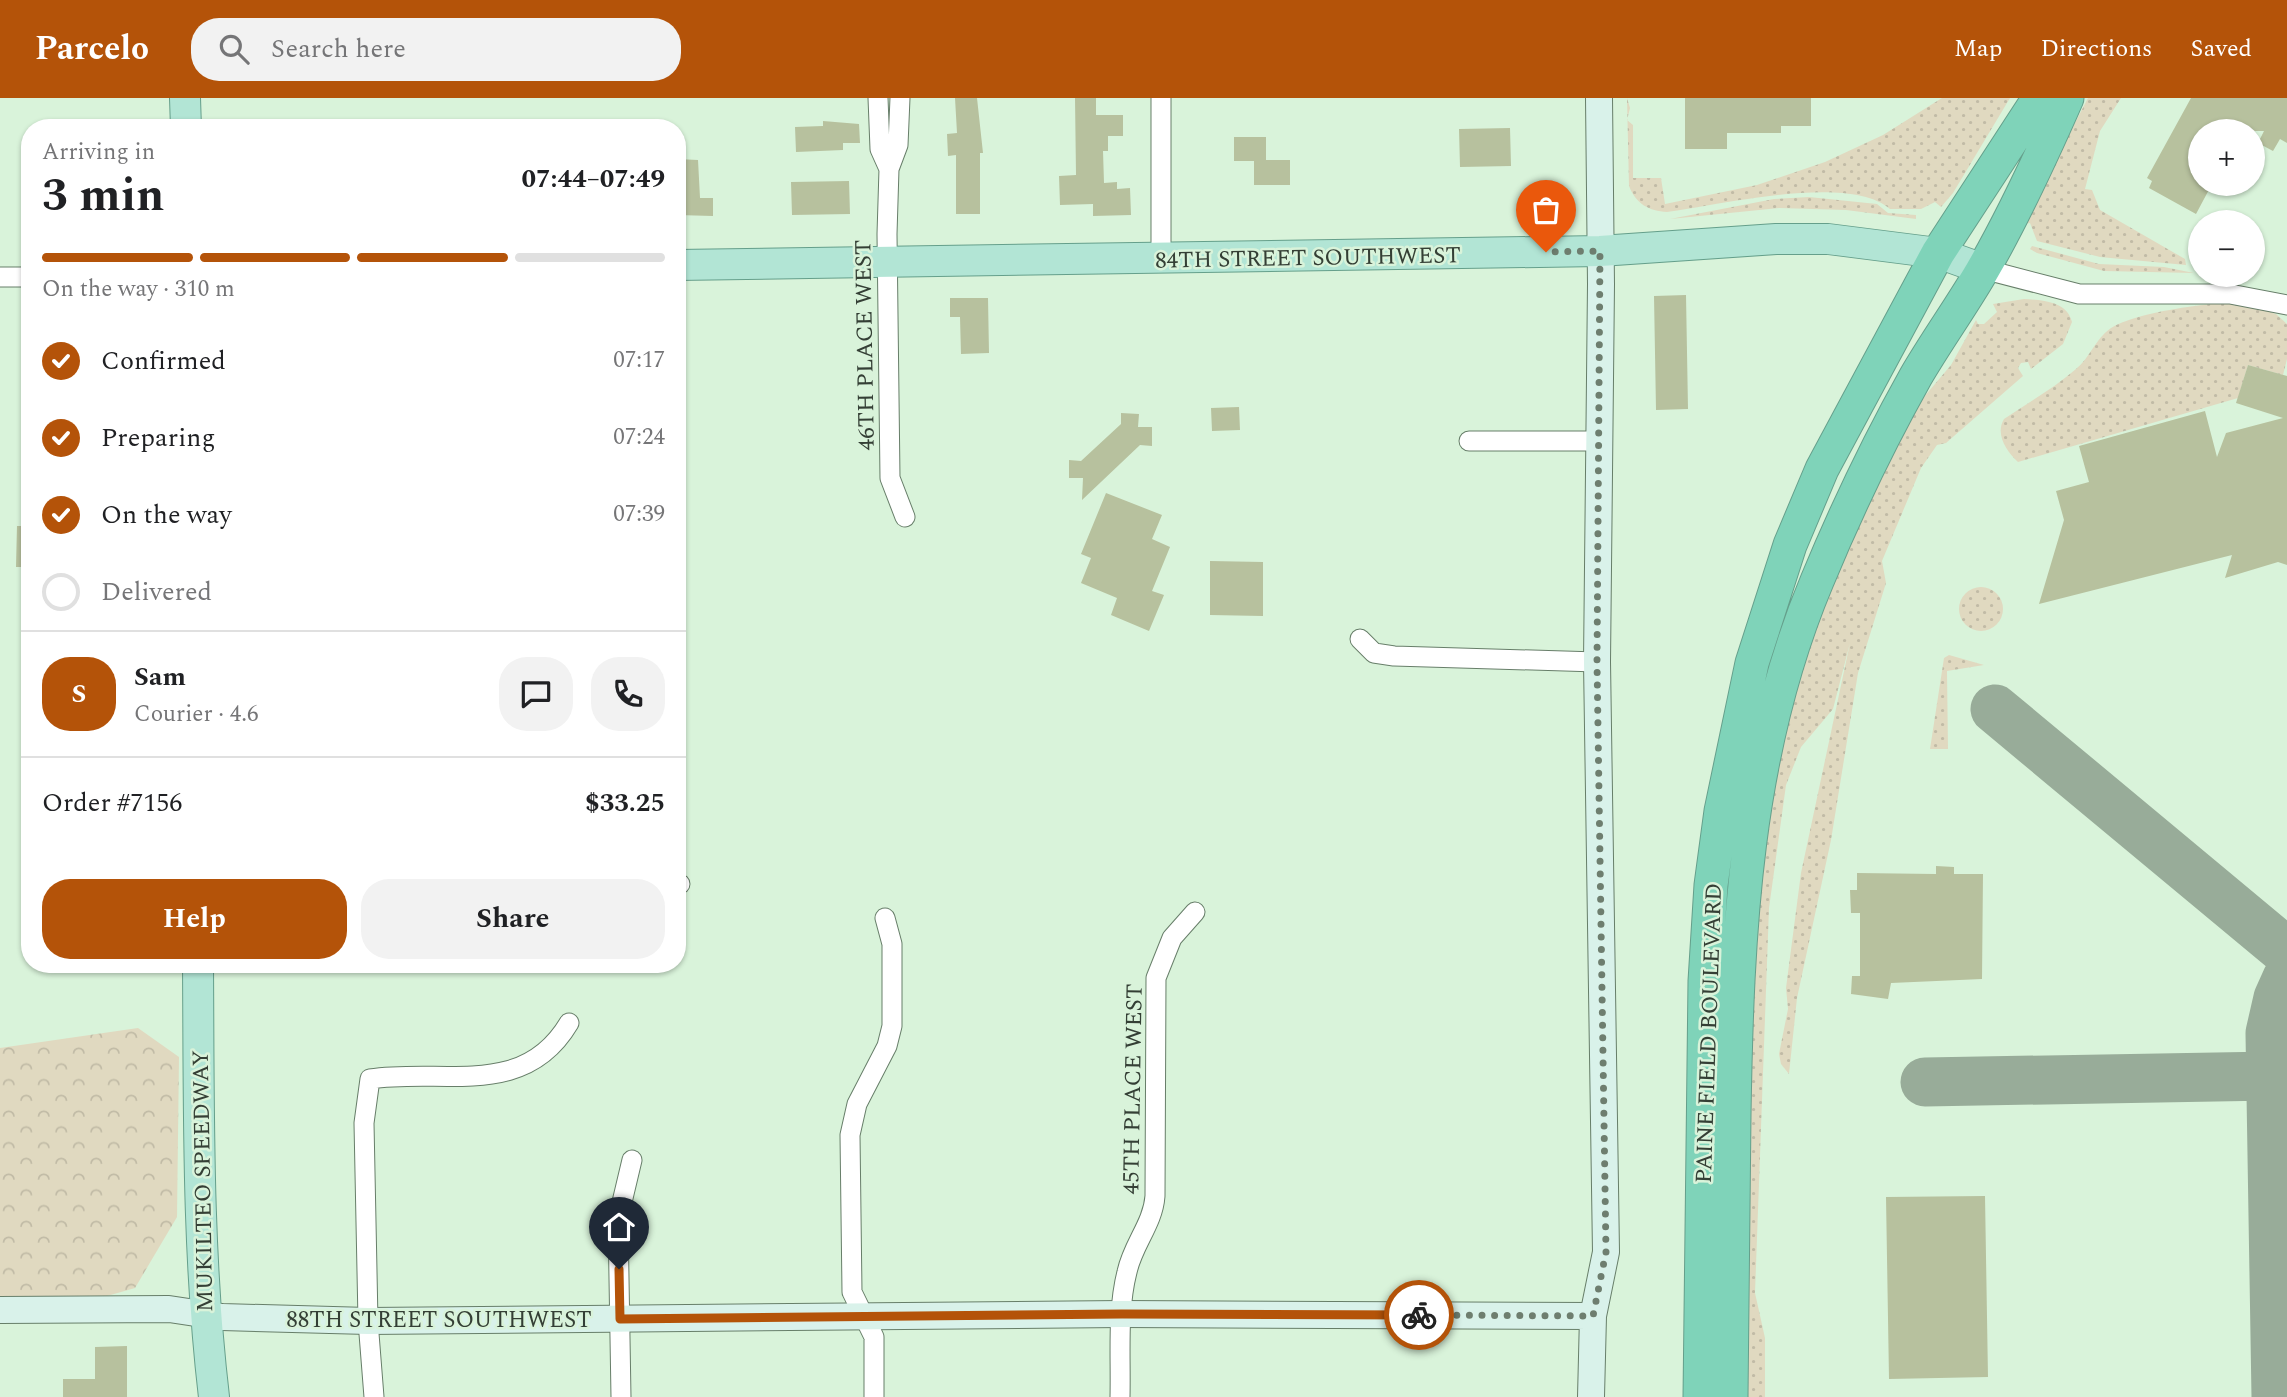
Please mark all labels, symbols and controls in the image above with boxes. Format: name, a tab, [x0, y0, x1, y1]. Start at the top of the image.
search box	[191, 18, 681, 81]
text: Parcelo	[35, 24, 149, 74]
text: Search here	[271, 29, 406, 69]
icon: search	[215, 30, 253, 68]
text: Map	[1954, 31, 2002, 67]
text: Directions	[2040, 31, 2152, 67]
text: Saved	[2190, 31, 2252, 67]
map controls	[2188, 119, 2265, 287]
button: +	[2188, 119, 2265, 196]
text: Arriving in	[42, 135, 155, 170]
text: 07:44–07:49	[521, 159, 665, 199]
text: 3 min	[42, 161, 164, 231]
pin	[1516, 180, 1576, 252]
icon: bag	[1527, 191, 1565, 229]
button: −	[2188, 210, 2265, 287]
street label: 84TH STREET SOUTHWEST	[1155, 238, 1461, 279]
street label: 46TH PLACE WEST	[846, 239, 885, 451]
text: On the way · 310 m	[42, 272, 235, 307]
text: Confirmed	[101, 341, 226, 381]
icon: check	[42, 342, 80, 380]
text: 07:17	[613, 343, 665, 378]
text: Preparing	[101, 418, 215, 458]
icon: check	[42, 419, 80, 457]
text: 07:24	[613, 420, 665, 455]
text: On the way	[101, 495, 232, 535]
icon: check	[42, 496, 80, 534]
text: 07:39	[613, 497, 665, 532]
text: Delivered	[101, 572, 212, 612]
text: Sam	[134, 657, 186, 697]
button: chat	[499, 657, 573, 731]
button: phone	[591, 657, 665, 731]
text: S	[72, 674, 86, 714]
text: Courier · 4.6	[134, 697, 259, 732]
text: Order #7156	[42, 783, 182, 823]
text: $33.25	[585, 783, 665, 823]
button: Help	[42, 879, 347, 959]
button: Share	[361, 879, 665, 959]
street label: PAINE FIELD BOULEVARD	[1687, 882, 1732, 1184]
street label: 45TH PLACE WEST	[1114, 983, 1153, 1195]
street label: MUKILTEO SPEEDWAY	[184, 1050, 223, 1312]
pin	[589, 1197, 649, 1269]
icon: home	[600, 1208, 638, 1246]
courier	[1384, 1280, 1454, 1350]
icon: bike	[1400, 1296, 1438, 1334]
street label: 88TH STREET SOUTHWEST	[286, 1303, 592, 1338]

